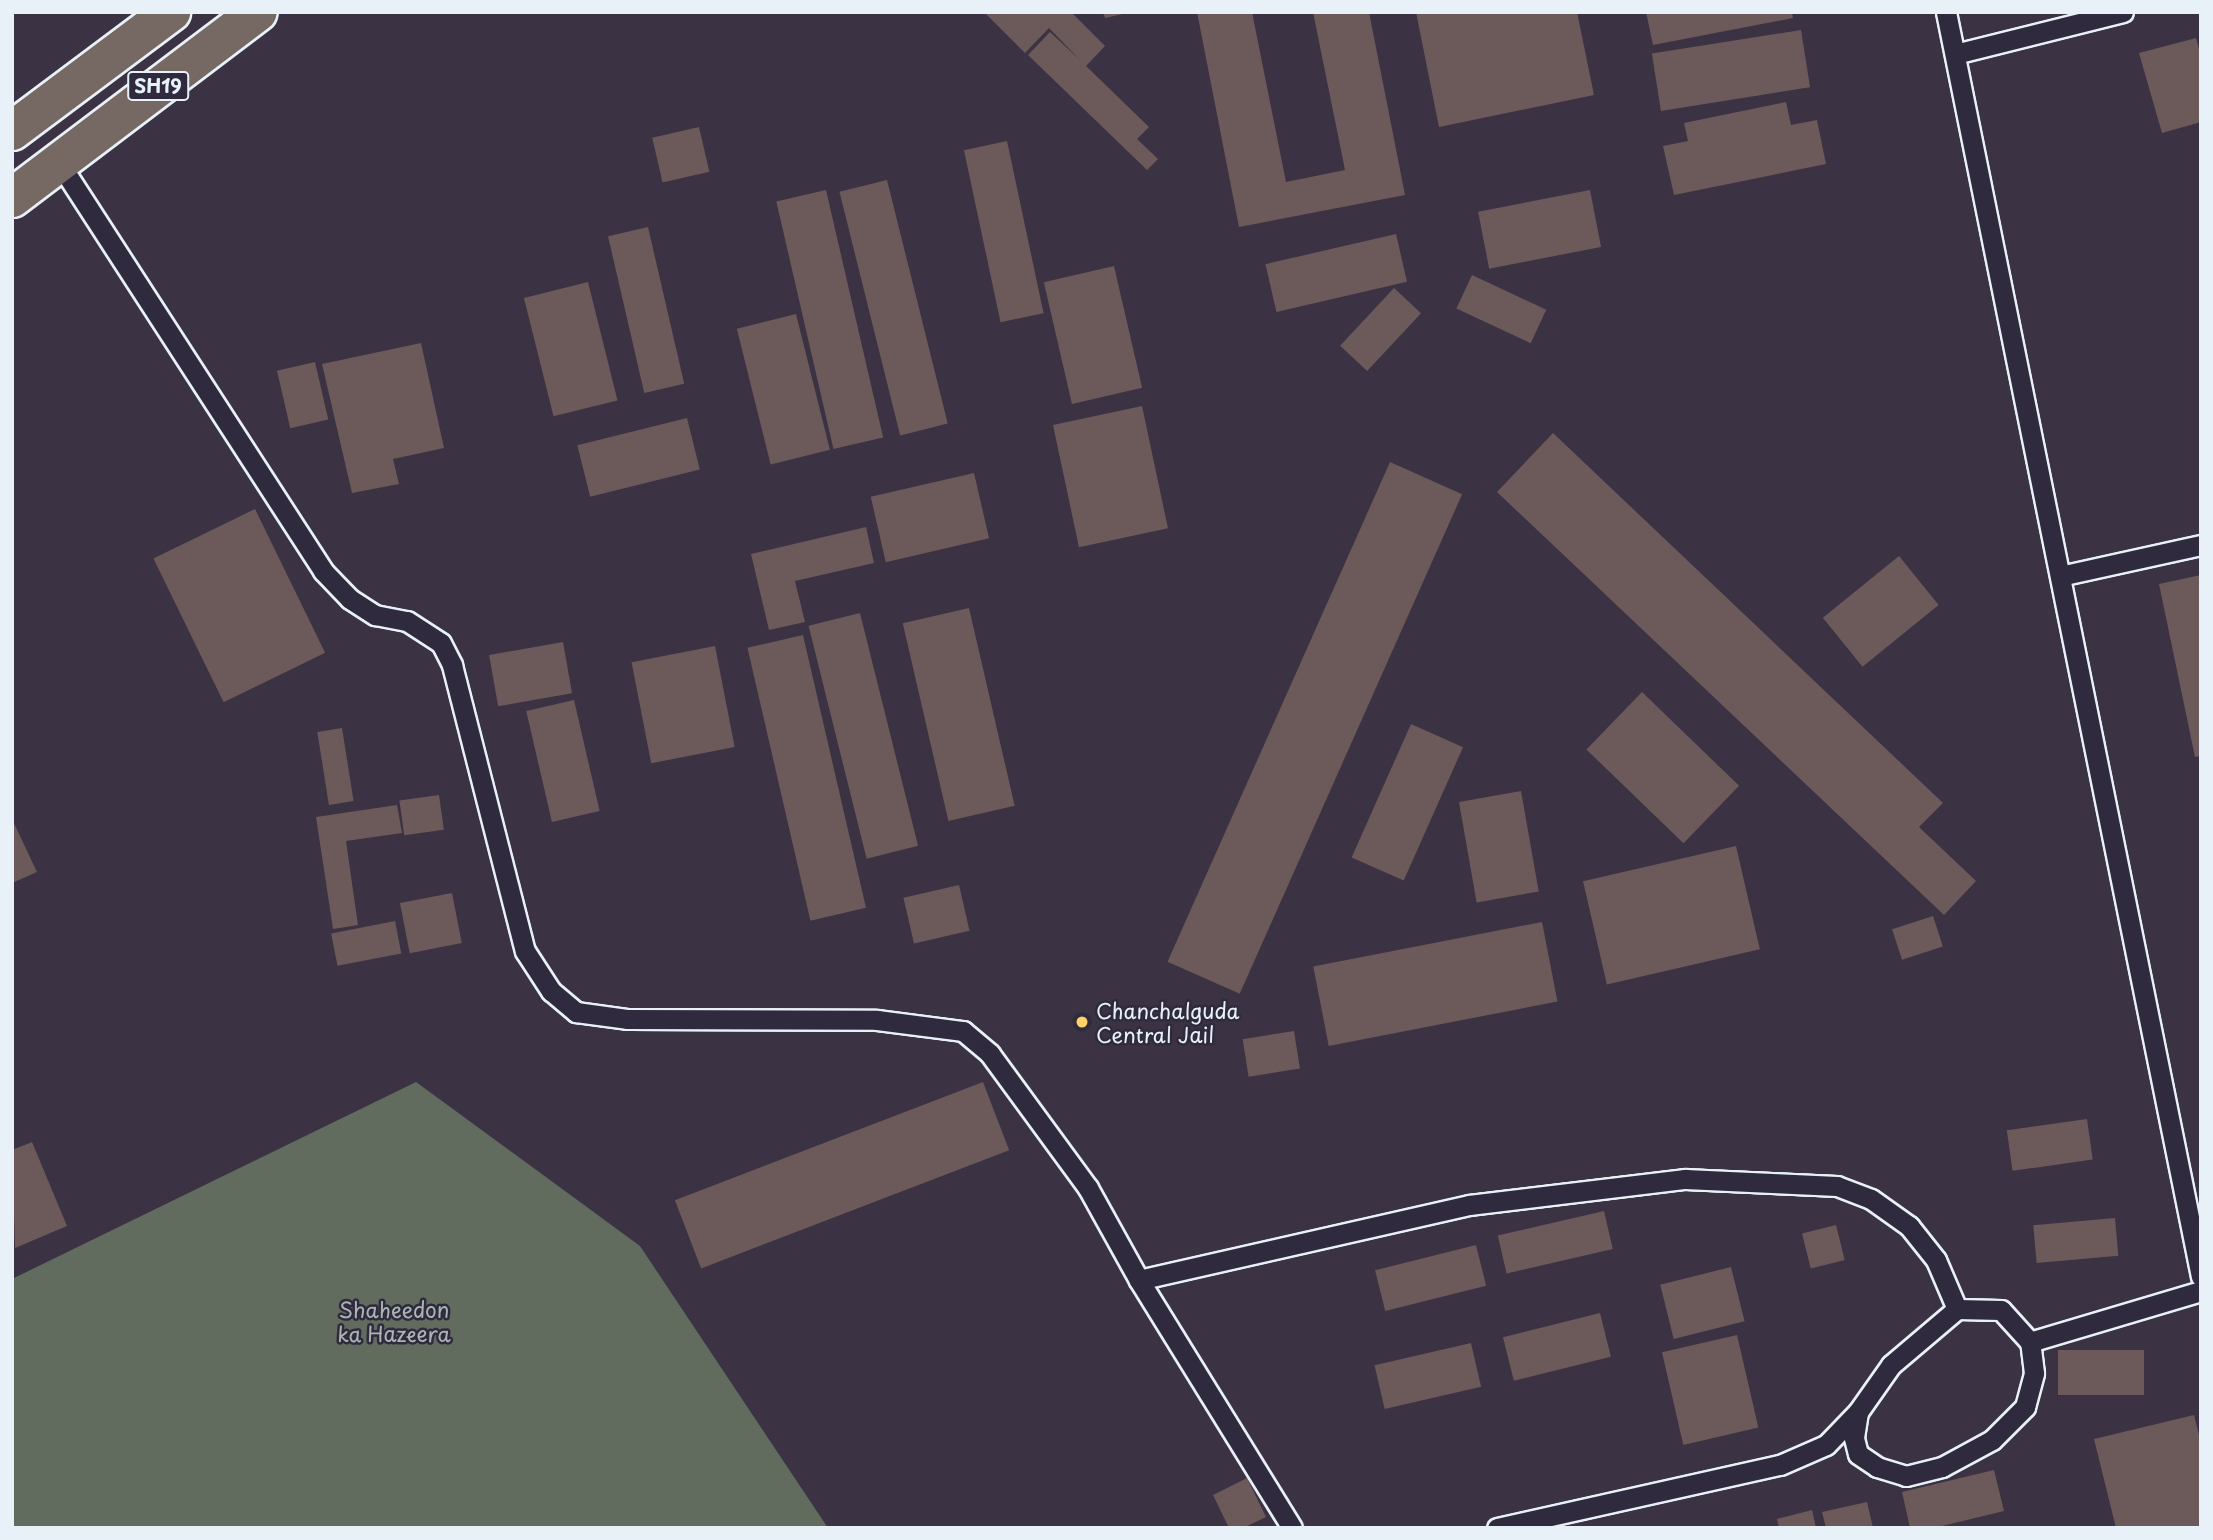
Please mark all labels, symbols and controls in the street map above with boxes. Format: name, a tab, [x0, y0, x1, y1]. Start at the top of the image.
road number: SH19	[127, 71, 190, 102]
place label: Chanchalguda Central Jail	[1096, 997, 1239, 1047]
marker: Chanchalguda Central Jail	[1074, 1014, 1090, 1030]
park label: Shaheedon ka Hazeera	[336, 1296, 452, 1346]

